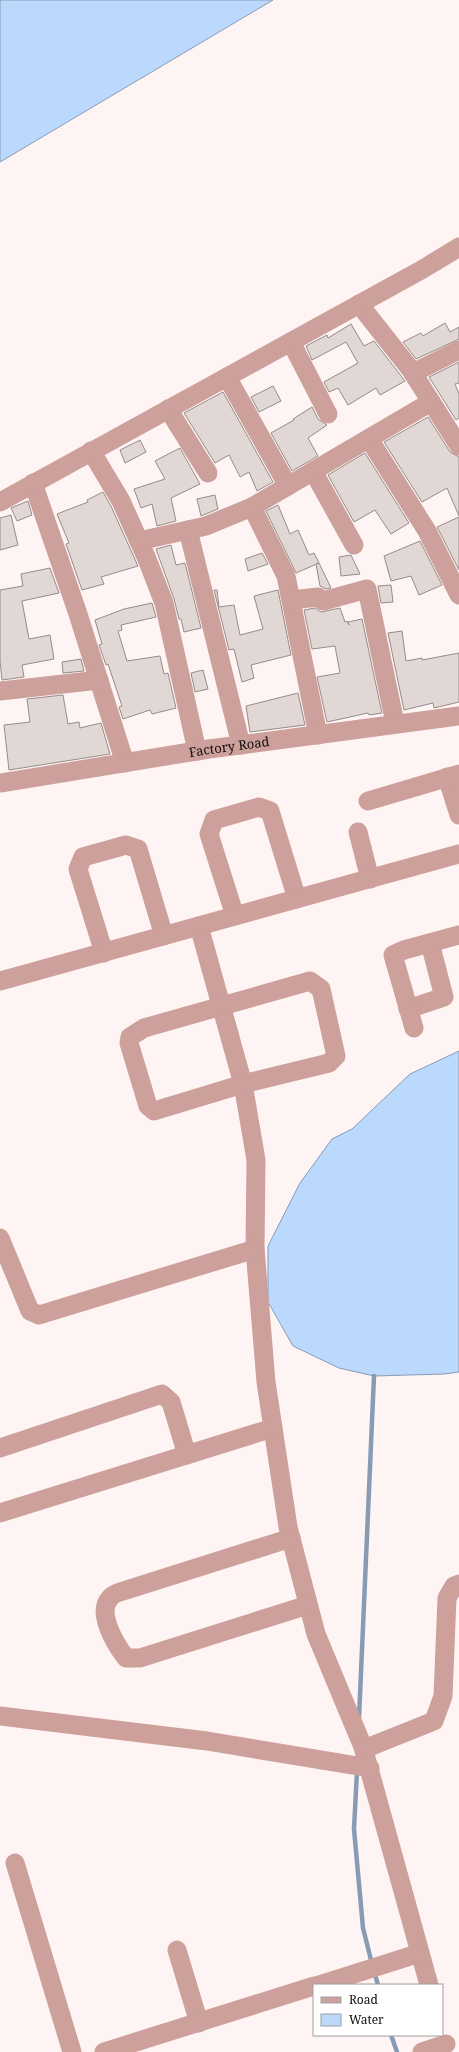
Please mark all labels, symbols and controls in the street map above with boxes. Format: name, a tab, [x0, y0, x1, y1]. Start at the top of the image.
street label: Factory Road	[187, 732, 271, 761]
legend	[313, 1984, 443, 2036]
text: Road	[349, 1991, 379, 2008]
text: Water	[349, 2011, 384, 2028]

